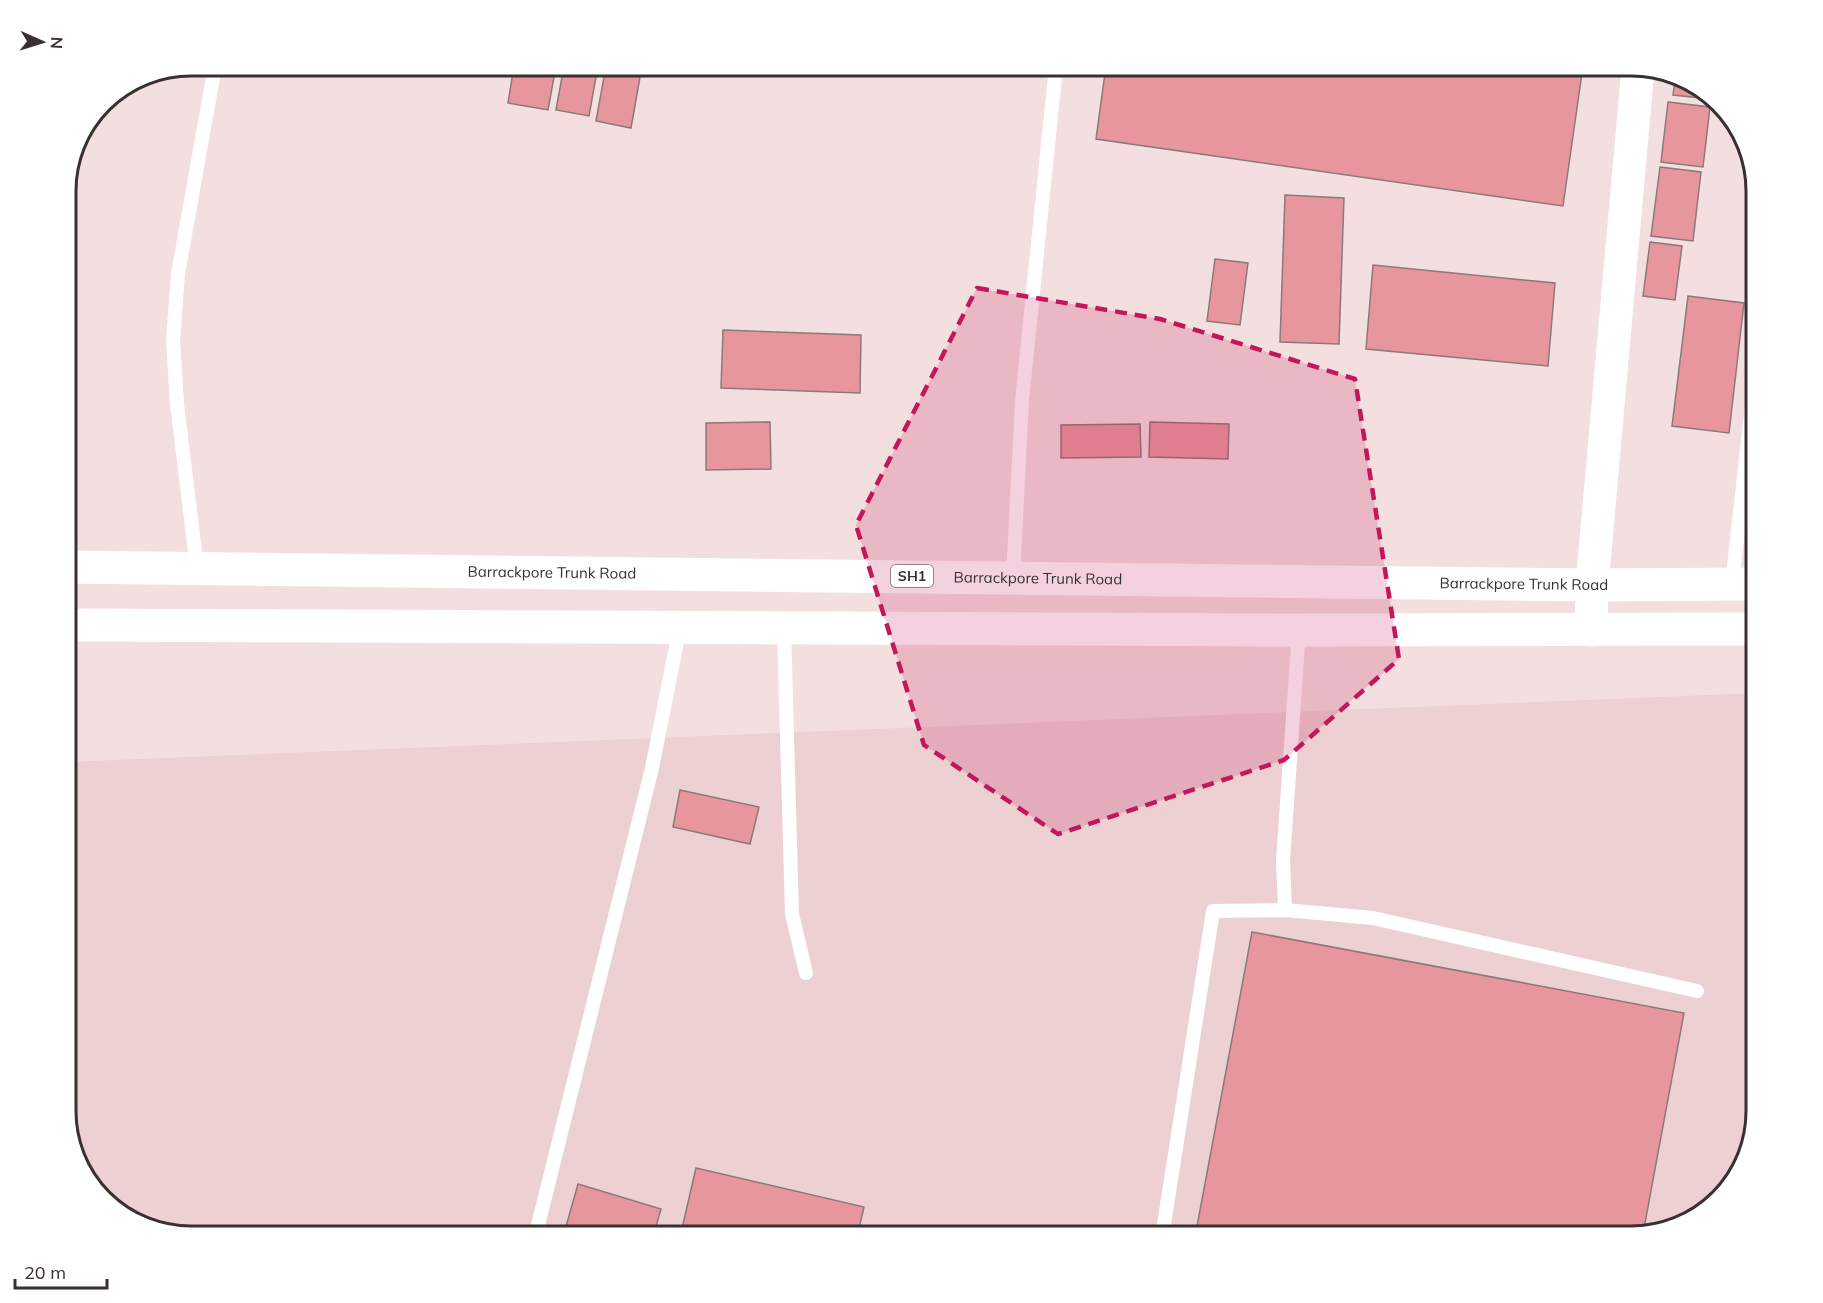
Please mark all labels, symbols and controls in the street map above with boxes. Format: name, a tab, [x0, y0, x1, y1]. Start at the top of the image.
north arrow	[12, 12, 72, 72]
text: N	[47, 36, 67, 49]
street label: Barrackpore Trunk Road	[468, 562, 636, 583]
road number: SH1	[891, 565, 933, 587]
street label: Barrackpore Trunk Road	[954, 567, 1122, 588]
street label: Barrackpore Trunk Road	[1440, 573, 1608, 594]
scale bar	[15, 1252, 106, 1290]
text: 20 m	[24, 1261, 66, 1284]

